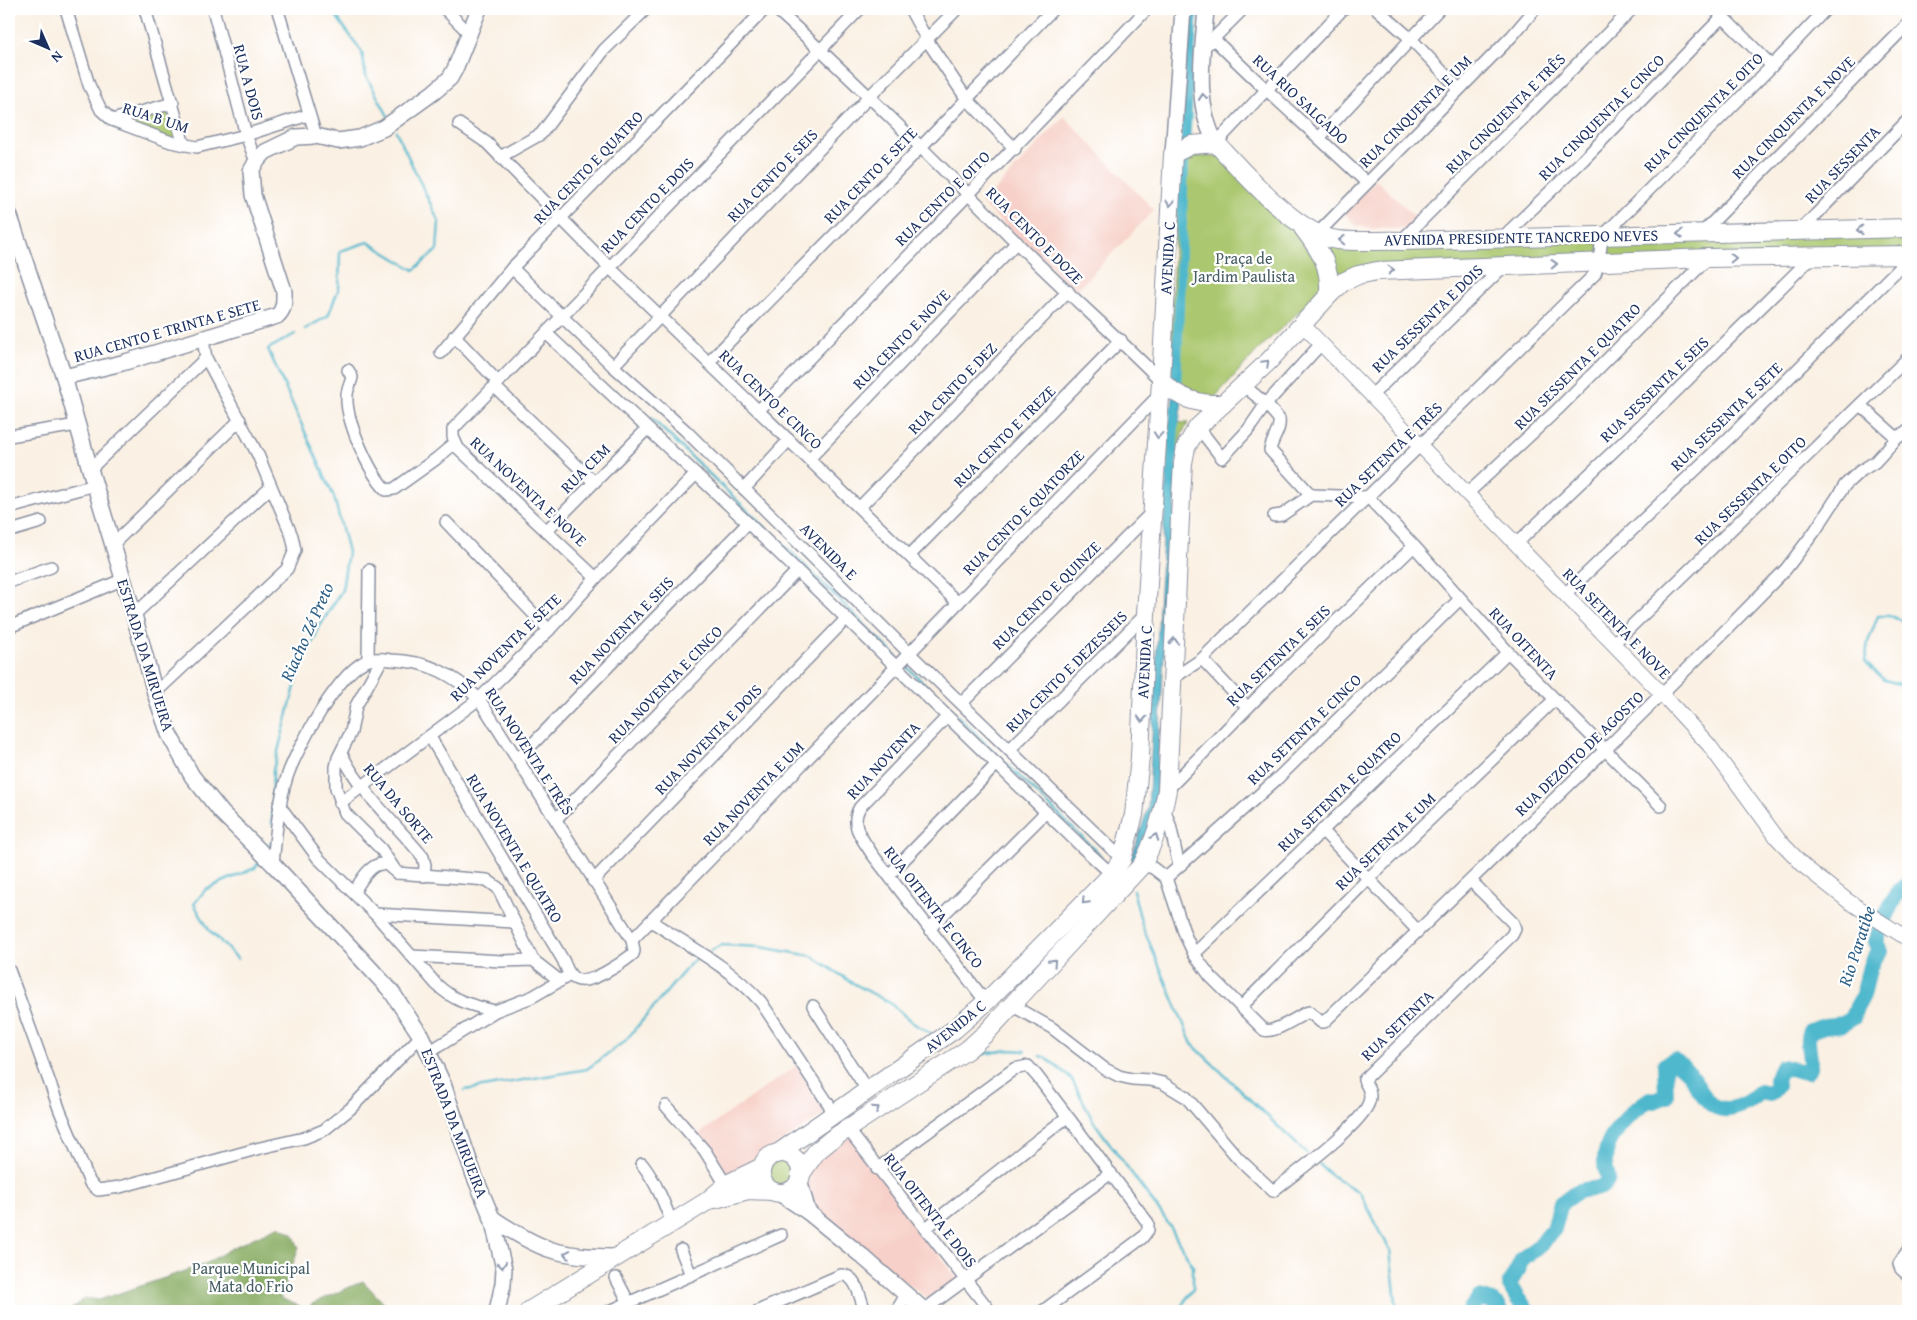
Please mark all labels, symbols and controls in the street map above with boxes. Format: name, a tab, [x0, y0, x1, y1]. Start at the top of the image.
north arrow	[22, 22, 72, 72]
street label: RUA A DOIS	[227, 41, 271, 123]
street label: RUA CINQUENTA E OITO	[1637, 46, 1769, 178]
text: N	[46, 47, 68, 68]
street label: RUA CINQUENTA E TRÊS	[1439, 47, 1571, 179]
street label: RUA RIO SALGADO	[1248, 48, 1355, 150]
street label: RUA CINQUENTA E CINCO	[1532, 48, 1670, 186]
street label: RUA CINQUENTA E UM	[1353, 49, 1477, 173]
street label: RUA CINQUENTA E NOVE	[1726, 50, 1860, 184]
one-way arrow	[1198, 92, 1209, 100]
street label: RUA B UM	[120, 95, 192, 139]
street label: RUA CENTO E QUATRO	[527, 105, 649, 229]
street label: RUA SESSENTA	[1799, 119, 1886, 208]
street label: RUA CENTO E SETE	[818, 121, 922, 229]
street label: RUA CENTO E SEIS	[721, 123, 823, 227]
street label: RUA CENTO E OITO	[889, 145, 995, 251]
street label: RUA CENTO E DOIS	[595, 151, 699, 258]
street label: RUA CENTO E DOZE	[981, 181, 1089, 289]
one-way arrow	[1165, 199, 1176, 207]
street label: AVENIDA C	[1153, 220, 1181, 295]
street label: AVENIDA PRESIDENTE TANCREDO NEVES	[1384, 223, 1659, 251]
one-way arrow	[1855, 224, 1863, 235]
one-way arrow	[1675, 228, 1683, 239]
one-way arrow	[1338, 234, 1346, 245]
park label: Praça de Jardim Paulista	[1191, 246, 1295, 288]
one-way arrow	[1730, 252, 1738, 263]
street label: RUA SESSENTA E DOIS	[1366, 258, 1488, 378]
one-way arrow	[1550, 258, 1558, 269]
one-way arrow	[1388, 265, 1396, 276]
street label: RUA CENTO E NOVE	[847, 283, 955, 395]
street label: RUA CENTO E TRINTA E SETE	[71, 292, 263, 368]
street label: RUA SESSENTA E QUATRO	[1508, 297, 1646, 435]
street label: RUA SESSENTA E SEIS	[1594, 330, 1714, 448]
street label: RUA CENTO E DEZ	[902, 337, 1002, 439]
street label: RUA CENTO E CINCO	[714, 343, 828, 455]
street label: RUA SESSENTA E SETE	[1664, 356, 1788, 476]
one-way arrow	[1260, 360, 1269, 369]
street label: RUA CENTO E TREZE	[947, 379, 1061, 493]
street label: RUA SETENTA E TRÊS	[1328, 396, 1448, 512]
street label: RUA NOVENTA E NOVE	[465, 430, 593, 552]
street label: RUA SESSENTA E OITO	[1688, 430, 1812, 550]
one-way arrow	[1152, 431, 1163, 439]
street label: RUA CEM	[555, 438, 615, 498]
street label: RUA CENTO E QUATORZE	[957, 444, 1089, 580]
street label: AVENIDA E	[795, 517, 863, 585]
street label: RUA CENTO E QUINZE	[986, 535, 1106, 655]
street label: RUA SETENTA E NOVE	[1557, 562, 1677, 684]
street label: RUA NOVENTA E SEIS	[563, 570, 679, 690]
street label: ESTRADA DA MIRUEIRA	[111, 576, 181, 735]
water label: Riacho Zé Preto	[272, 578, 340, 686]
street label: RUA NOVENTA E SETE	[444, 587, 566, 707]
street label: RUA SETENTA E SEIS	[1220, 599, 1336, 711]
street label: RUA OITENTA	[1484, 601, 1564, 685]
street label: RUA CENTO E DEZESSEIS	[999, 604, 1133, 738]
street label: RUA NOVENTA E CINCO	[602, 619, 728, 749]
street label: AVENIDA C	[1130, 624, 1158, 699]
one-way arrow	[1169, 637, 1179, 644]
street label: RUA SETENTA E CINCO	[1241, 668, 1367, 790]
street label: RUA NOVENTA E DOIS	[649, 678, 767, 800]
street label: RUA NOVENTA E TRÊS	[480, 682, 580, 820]
street label: RUA DEZOITO DE AGOSTO	[1509, 685, 1649, 821]
street label: RUA NOVENTA	[841, 716, 926, 804]
one-way arrow	[1136, 716, 1147, 724]
street label: RUA SETENTA E QUATRO	[1271, 725, 1407, 857]
street label: RUA NOVENTA E UM	[697, 735, 809, 851]
street label: RUA DA SORTE	[358, 758, 440, 848]
street label: RUA NOVENTA E QUATRO	[461, 769, 569, 927]
street label: RUA SETENTA E UM	[1329, 786, 1441, 896]
one-way arrow	[1149, 833, 1159, 842]
street label: RUA OITENTA E CINCO	[878, 841, 990, 974]
one-way arrow	[1082, 895, 1091, 904]
water label: Rio Paratibe	[1831, 902, 1882, 991]
one-way arrow	[1047, 958, 1056, 967]
street label: RUA SETENTA	[1355, 984, 1439, 1066]
street label: AVENIDA C	[919, 993, 991, 1058]
street label: ESTRADA DA MIRUEIRA	[415, 1045, 495, 1202]
one-way arrow	[870, 1106, 879, 1115]
street label: RUA OITENTA E DOIS	[879, 1148, 983, 1272]
one-way arrow	[562, 1250, 571, 1260]
park label: Parque Municipal Mata do Frio	[192, 1256, 311, 1298]
one-way arrow	[497, 1260, 507, 1269]

